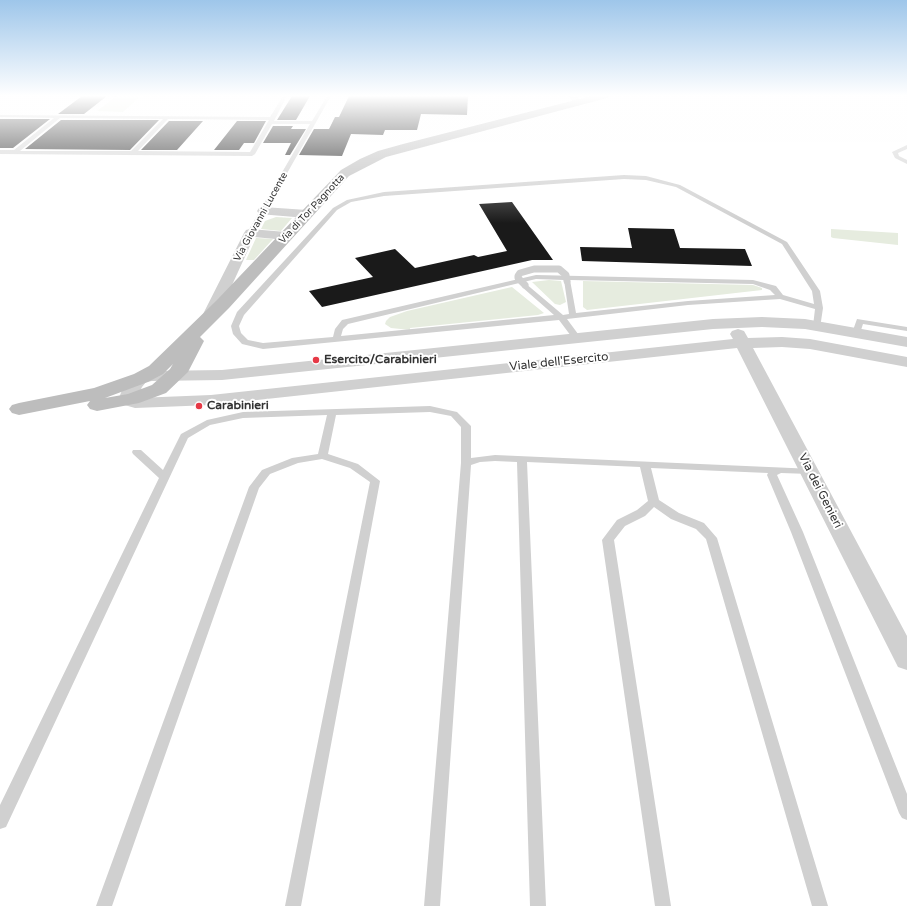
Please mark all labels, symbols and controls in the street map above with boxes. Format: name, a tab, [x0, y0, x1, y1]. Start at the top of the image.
street label: Via Giovanni Lucente	[232, 170, 290, 264]
street label: Via di Tor Pagnotta	[277, 172, 347, 246]
street label: Viale dell'Esercito	[509, 350, 609, 374]
place label: Esercito/Carabinieri	[324, 353, 437, 367]
marker: Esercito/Carabinieri	[311, 355, 321, 365]
place label: Carabinieri	[207, 399, 269, 413]
marker: Carabinieri	[194, 401, 204, 411]
street label: Via dei Genieri	[795, 451, 845, 531]

